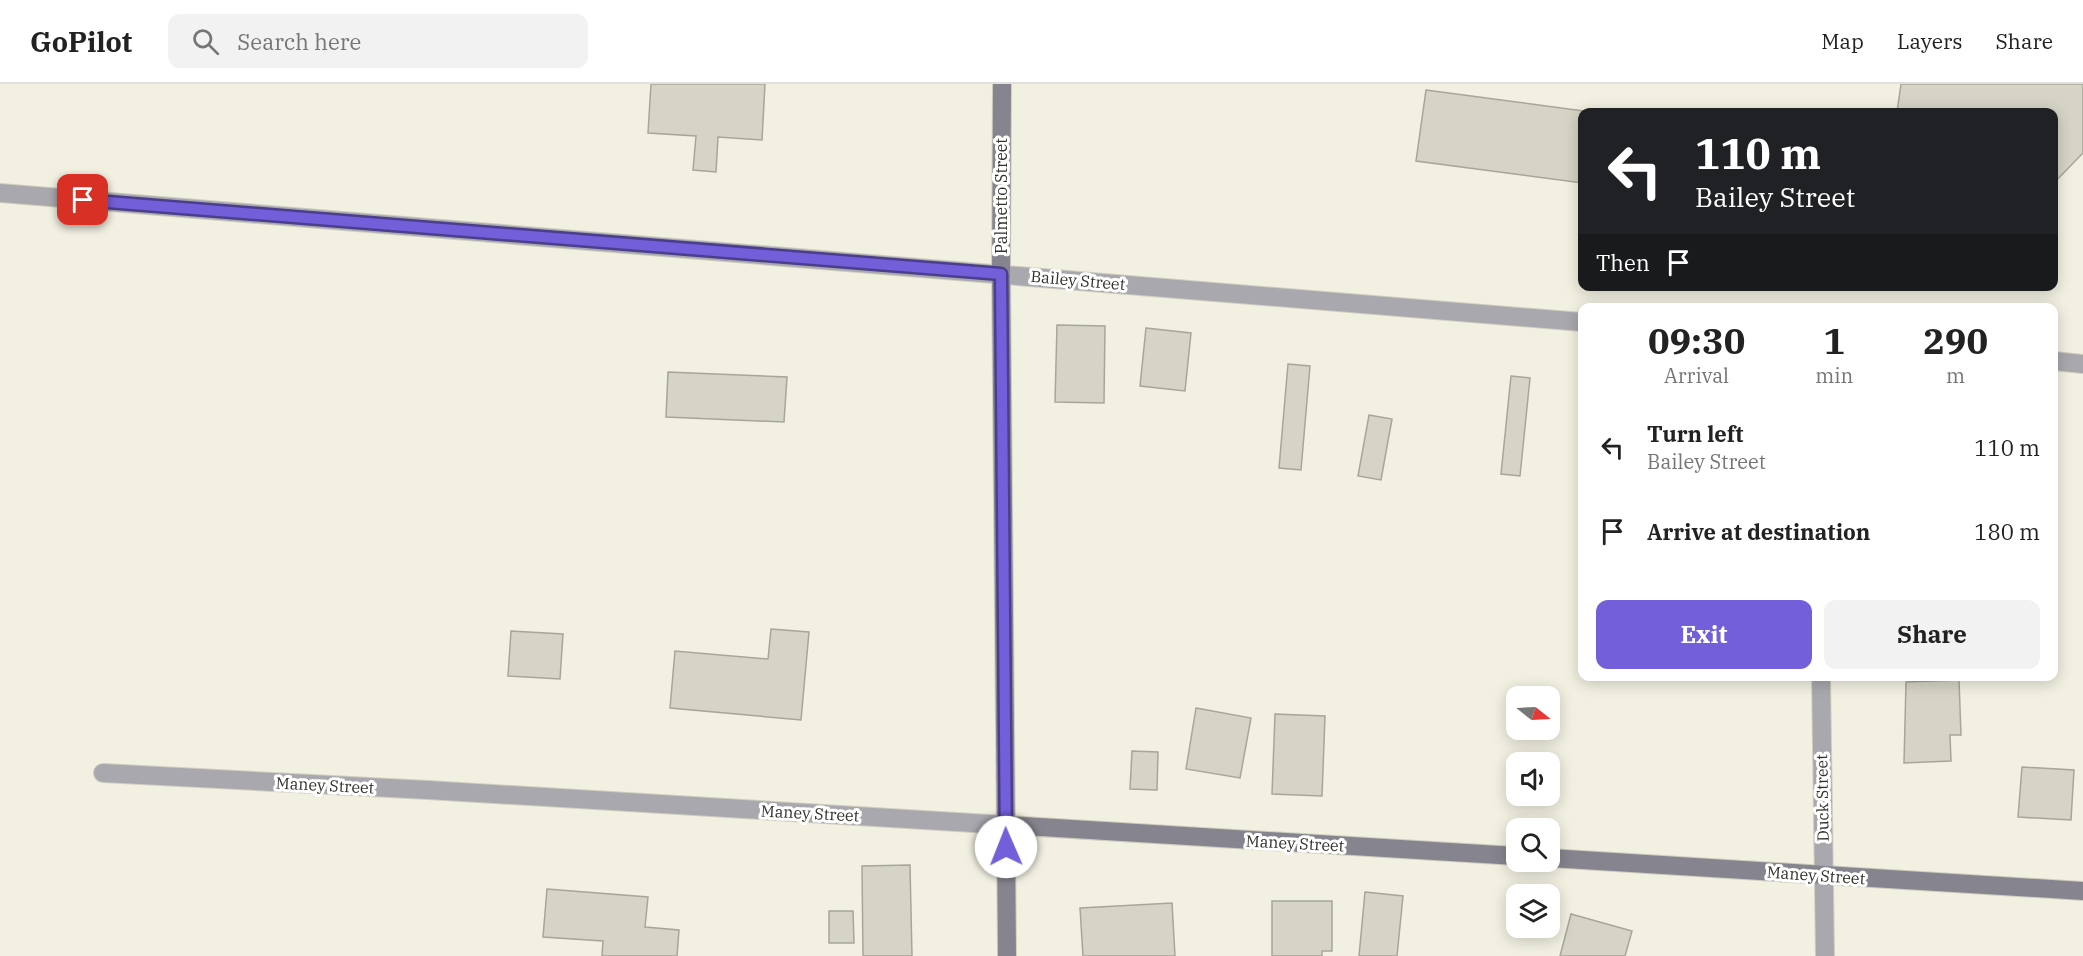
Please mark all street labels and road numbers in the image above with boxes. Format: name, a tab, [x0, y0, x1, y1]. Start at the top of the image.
street label: Palmetto Street	[991, 138, 1011, 254]
street label: Bailey Street	[1030, 266, 1127, 294]
street label: Duck Street	[1811, 754, 1833, 842]
street label: Maney Street	[275, 772, 375, 798]
street label: Maney Street	[760, 800, 860, 826]
street label: Maney Street	[1245, 830, 1345, 856]
street label: Maney Street	[1766, 862, 1866, 888]

